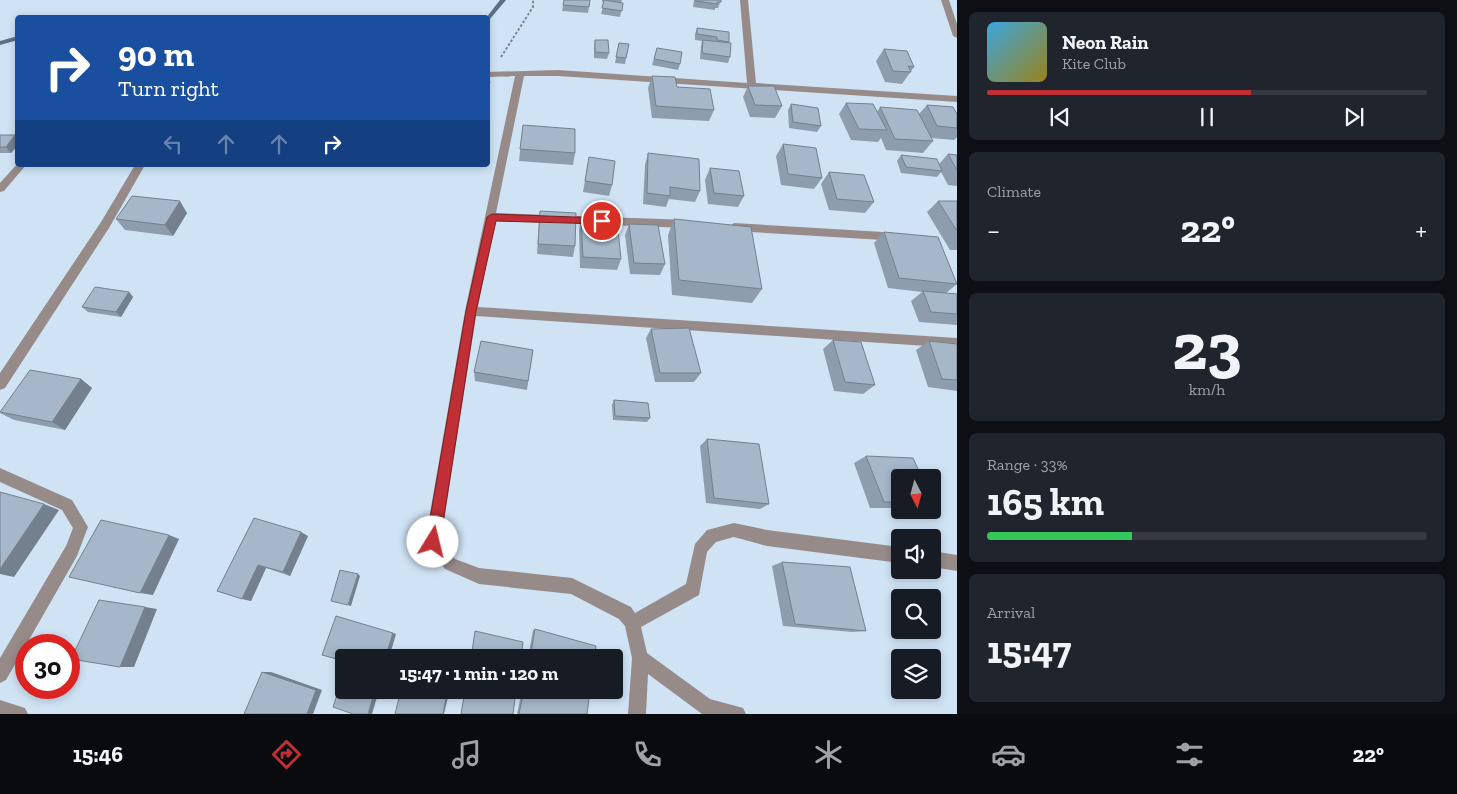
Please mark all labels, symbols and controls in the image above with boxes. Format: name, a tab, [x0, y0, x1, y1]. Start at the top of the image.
text: Neon Rain	[1062, 31, 1149, 54]
text: 90 m	[118, 33, 194, 75]
icon: right	[35, 35, 100, 100]
text: Kite Club	[1062, 54, 1126, 73]
text: Turn right	[118, 75, 219, 102]
icon: previous	[1046, 103, 1074, 131]
icon: pause	[1193, 103, 1221, 131]
icon: next	[1340, 103, 1368, 131]
icon: left	[159, 130, 187, 158]
icon: ahead	[212, 130, 240, 158]
icon: ahead	[265, 130, 293, 158]
icon: right	[318, 130, 346, 158]
text: Climate	[987, 182, 1041, 201]
pin	[581, 200, 623, 242]
text: 22°	[1180, 206, 1235, 252]
icon: arrive	[588, 207, 616, 235]
text: −	[987, 214, 1000, 247]
text: +	[1415, 214, 1427, 247]
text: 23	[1172, 308, 1242, 386]
text: km/h	[1189, 380, 1225, 399]
text: Range · 33%	[987, 455, 1067, 474]
north arrow	[891, 469, 941, 519]
map controls	[891, 469, 941, 699]
text: 165 km	[987, 479, 1104, 525]
position arrow	[406, 515, 458, 567]
button: sound	[891, 529, 941, 579]
button: search	[891, 589, 941, 639]
text: Arrival	[987, 603, 1035, 622]
text: 15:47	[987, 627, 1071, 673]
speed limit sign: 30	[15, 634, 80, 699]
button: layers	[891, 649, 941, 699]
text: 15:47 · 1 min · 120 m	[400, 662, 558, 685]
icon: directions	[269, 737, 304, 772]
icon: music	[449, 737, 484, 772]
icon: phone	[630, 737, 665, 772]
icon: climate	[811, 737, 846, 772]
icon: car	[991, 737, 1026, 772]
icon: filters	[1172, 737, 1207, 772]
text: 15:46	[73, 741, 123, 768]
text: 22°	[1352, 741, 1384, 768]

